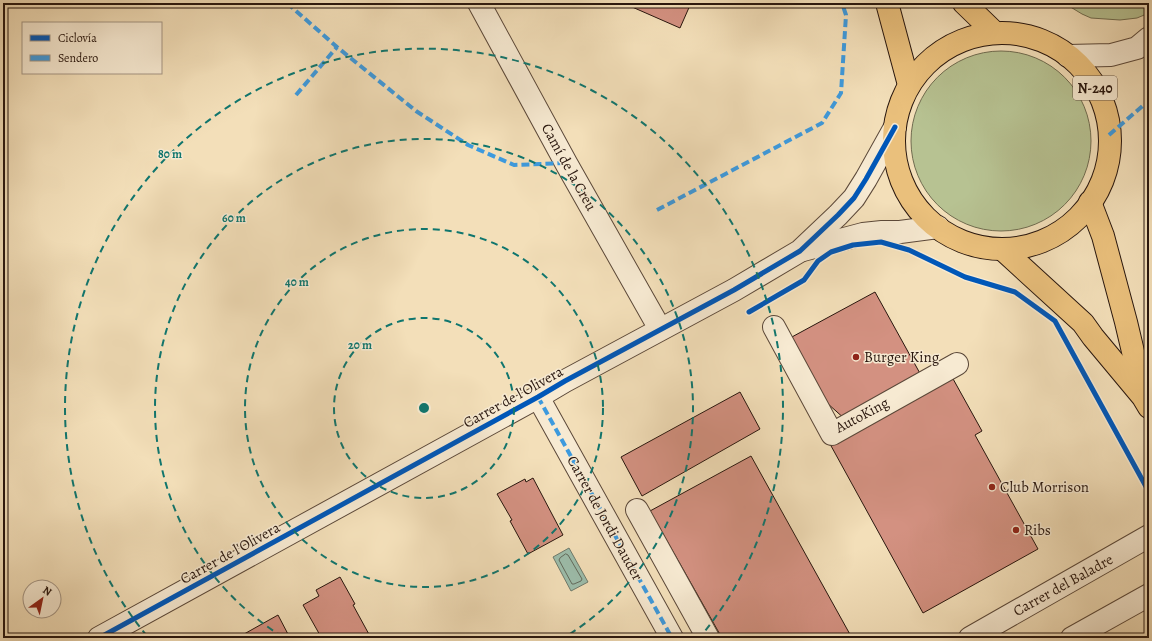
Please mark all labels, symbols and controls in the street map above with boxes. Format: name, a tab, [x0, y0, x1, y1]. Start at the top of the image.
legend	[22, 22, 162, 74]
text: Ciclovía	[58, 30, 97, 46]
text: Sendero	[58, 50, 98, 66]
road number: N-240	[1073, 76, 1117, 100]
street label: Camí de la Creu	[537, 120, 602, 215]
text: 80 m	[158, 146, 182, 162]
text: 60 m	[222, 210, 246, 226]
text: 40 m	[285, 274, 309, 290]
text: 20 m	[348, 337, 372, 353]
place label: Burger King	[864, 347, 940, 367]
marker: Burger King	[851, 352, 861, 362]
street label: Carrer de l'Olivera	[460, 361, 566, 433]
street label: AutoKing	[831, 392, 893, 438]
centre of rings	[417, 401, 431, 415]
street label: Carrer de Jordi Dauder	[562, 452, 648, 584]
place label: Club Morrison	[1000, 477, 1089, 497]
marker: Club Morrison	[987, 482, 997, 492]
street label: Carrer de l'Olivera	[177, 517, 283, 589]
place label: Ribs	[1024, 520, 1051, 540]
marker: Ribs	[1011, 525, 1021, 535]
street label: Carrer del Baladre	[1009, 549, 1117, 621]
north arrow	[22, 579, 62, 619]
text: N	[40, 583, 55, 600]

